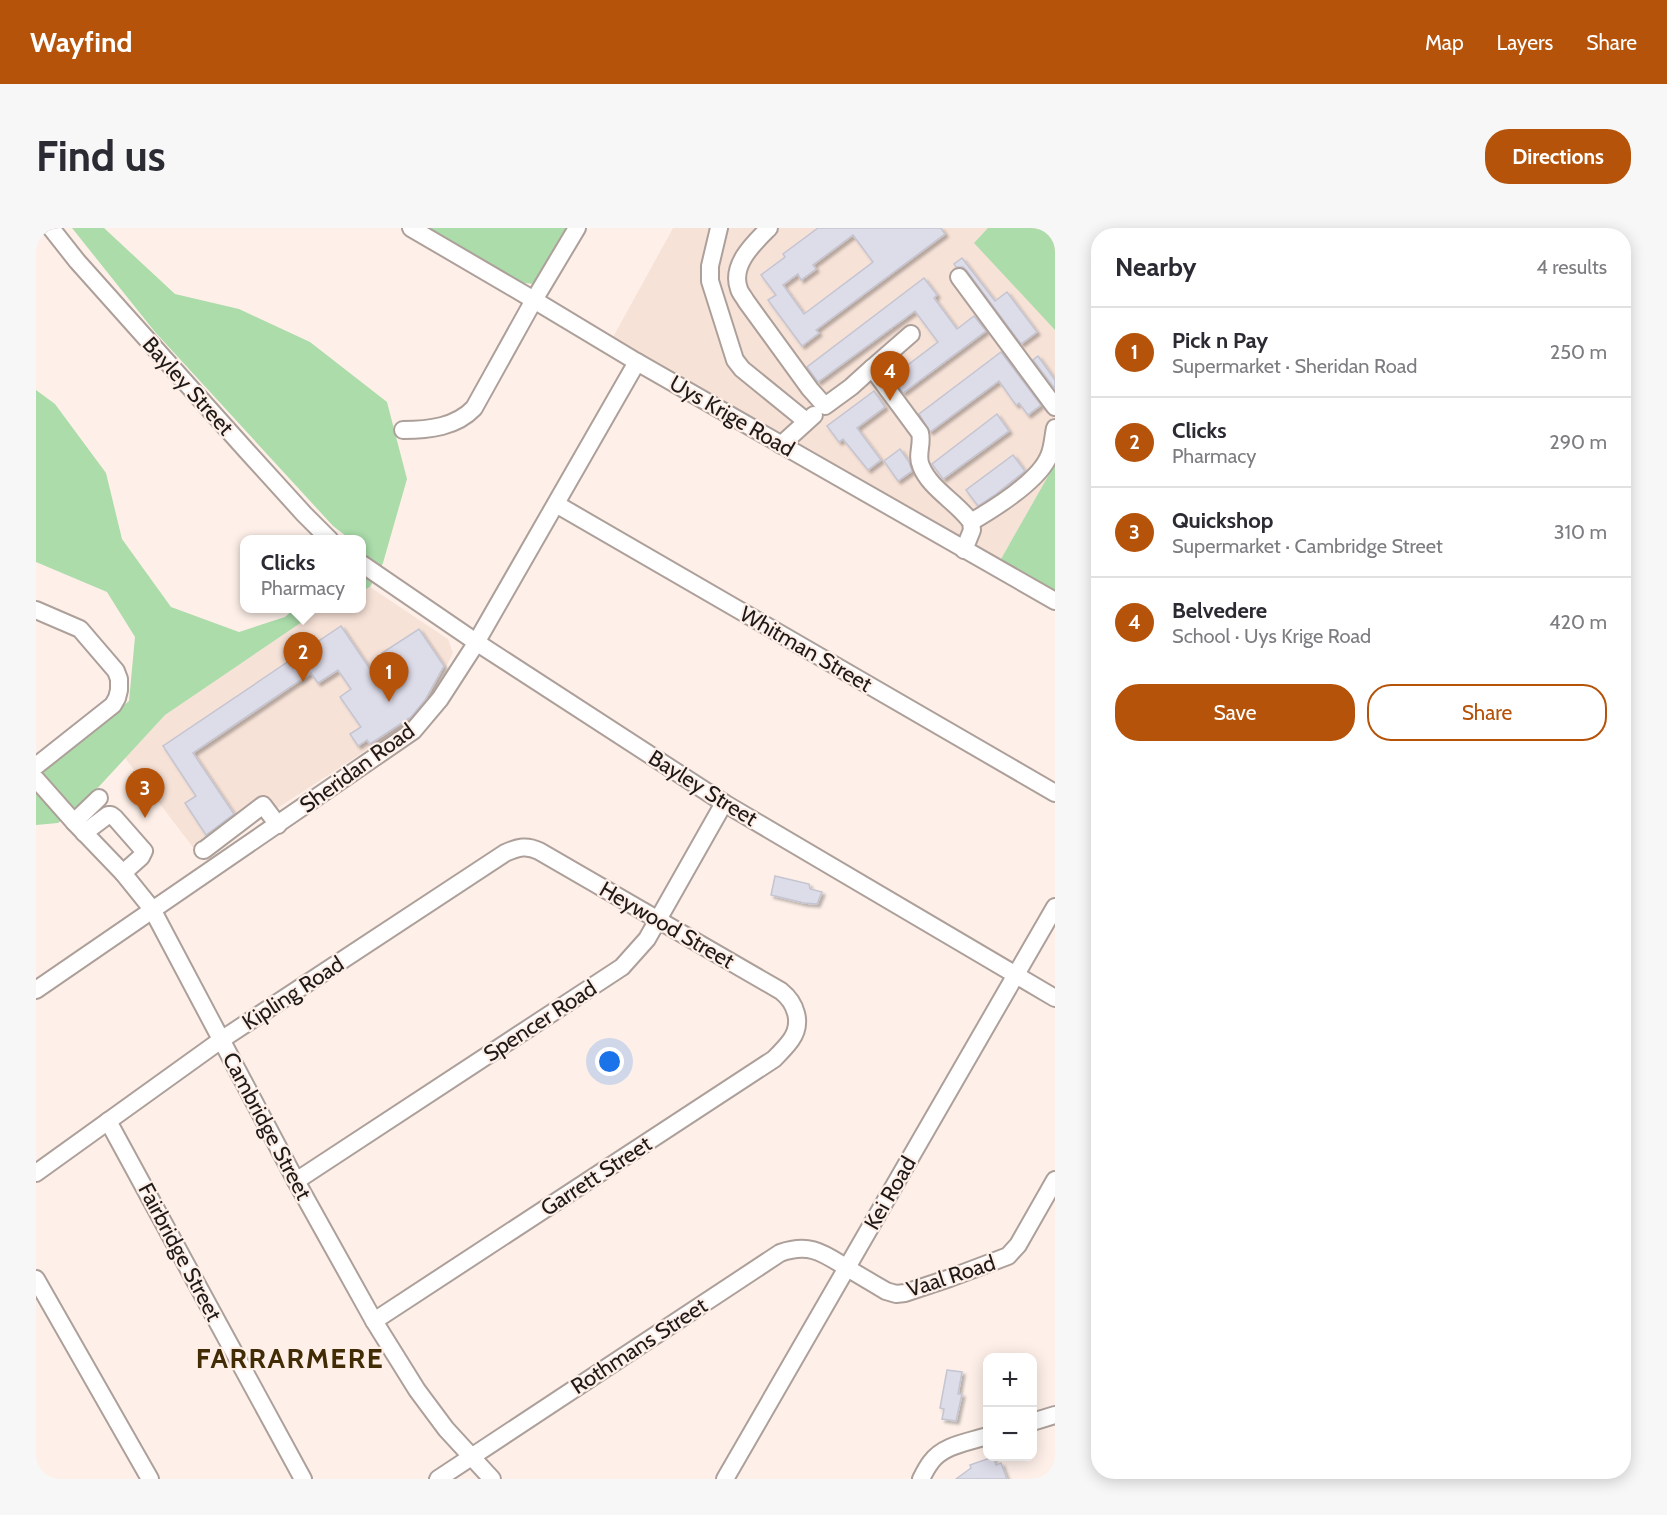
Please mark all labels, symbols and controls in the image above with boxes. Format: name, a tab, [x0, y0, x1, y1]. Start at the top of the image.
text: Wayfind	[30, 25, 132, 59]
text: Map	[1425, 30, 1464, 55]
text: Layers	[1497, 30, 1553, 55]
text: Share	[1586, 30, 1637, 55]
button: Directions	[1485, 129, 1631, 184]
text: Find us	[36, 130, 165, 182]
text: Nearby	[1115, 251, 1196, 283]
text: 4 results	[1536, 255, 1607, 279]
text: Pick n Pay	[1172, 327, 1268, 354]
street label: Bayley Street	[137, 331, 240, 441]
text: 1	[1131, 340, 1138, 364]
text: 250 m	[1550, 340, 1607, 364]
pin: 4	[870, 352, 910, 401]
text: Supermarket · Sheridan Road	[1172, 354, 1417, 378]
street label: Uys Krige Road	[665, 369, 799, 463]
text: Clicks	[1172, 417, 1226, 444]
text: 2	[1129, 430, 1140, 454]
text: 290 m	[1549, 430, 1607, 454]
text: Pharmacy	[1172, 444, 1256, 468]
text: Quickshop	[1172, 507, 1273, 534]
text: 3	[1129, 520, 1140, 544]
text: 310 m	[1554, 520, 1607, 544]
text: Supermarket · Cambridge Street	[1172, 534, 1443, 558]
popup	[240, 535, 366, 613]
text: Clicks	[261, 549, 315, 576]
text: Pharmacy	[261, 576, 345, 600]
text: Belvedere	[1172, 597, 1267, 624]
street label: Whitman Street	[735, 600, 878, 698]
text: 4	[1128, 610, 1141, 634]
text: 420 m	[1549, 610, 1607, 634]
text: School · Uys Krige Road	[1172, 624, 1371, 648]
pin: 2	[284, 632, 322, 682]
pin: 1	[370, 652, 408, 702]
button: Save	[1115, 684, 1355, 741]
button: Share	[1367, 684, 1607, 741]
street label: Sheridan Road	[294, 717, 420, 819]
street label: Bayley Street	[644, 744, 763, 832]
pin: 3	[126, 768, 164, 818]
street label: Heywood Street	[595, 876, 740, 975]
street label: Kipling Road	[237, 950, 349, 1036]
street label: Spencer Road	[478, 974, 602, 1068]
your location	[595, 1047, 624, 1076]
street label: Cambridge Street	[217, 1048, 317, 1205]
street label: Garrett Street	[536, 1130, 657, 1222]
street label: Kei Road	[858, 1151, 922, 1235]
street label: Fairbridge Street	[132, 1178, 228, 1326]
street label: Vaal Road	[903, 1249, 999, 1303]
street label: Rothmans Street	[566, 1292, 713, 1400]
district label: FARRARMERE	[196, 1341, 384, 1375]
map controls	[983, 1353, 1037, 1461]
button: +	[983, 1353, 1037, 1407]
button: −	[983, 1407, 1037, 1461]

